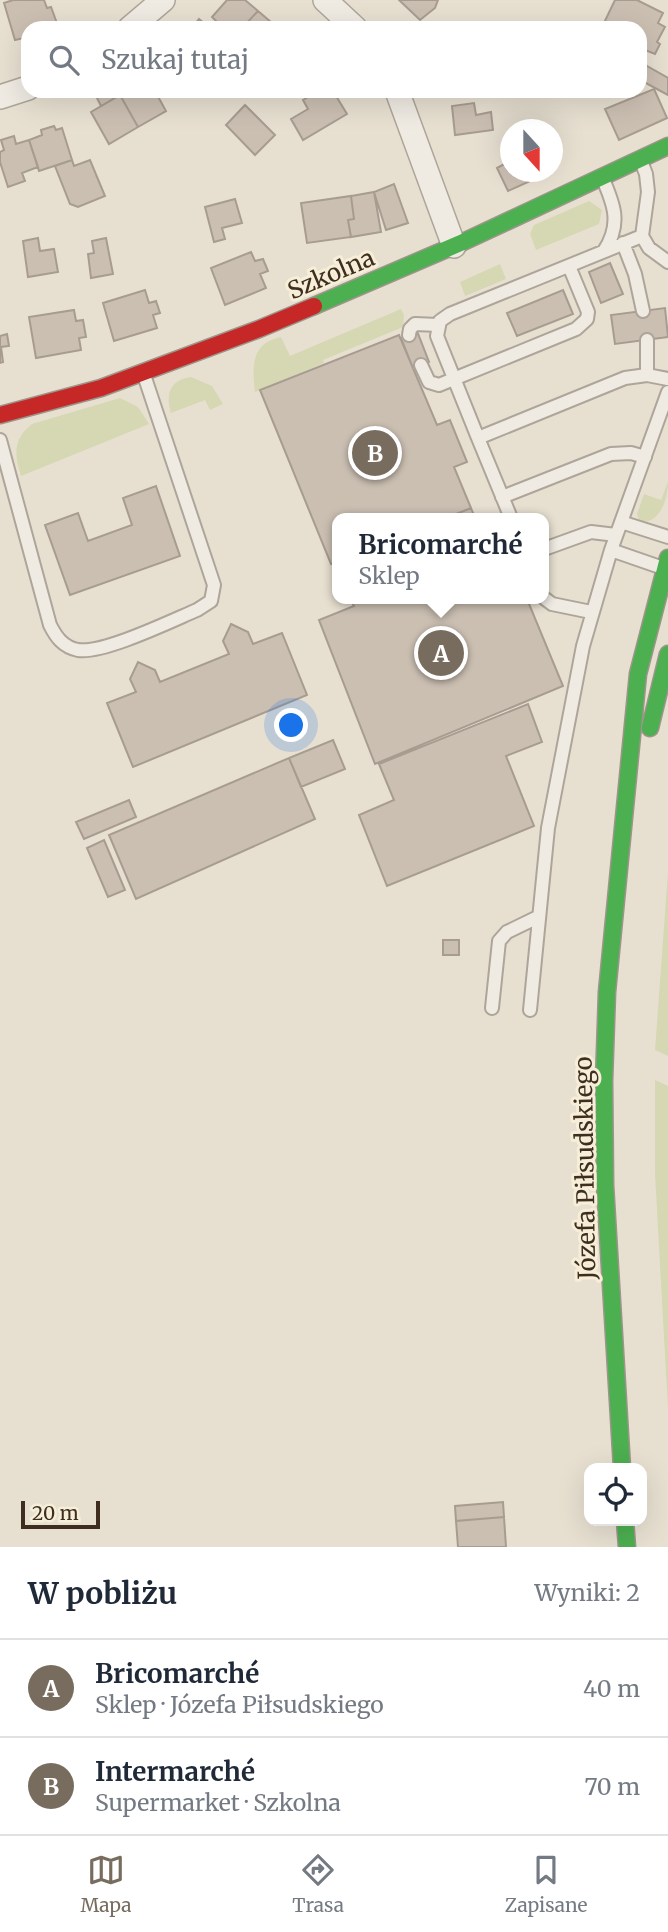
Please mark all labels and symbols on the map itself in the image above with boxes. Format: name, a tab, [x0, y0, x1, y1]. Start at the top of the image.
north arrow	[500, 119, 563, 182]
street label: Szkolna	[283, 242, 379, 306]
pin: B	[352, 427, 398, 479]
pin: A	[418, 627, 464, 679]
your location	[274, 708, 308, 742]
street label: Józefa Piłsudskiego	[568, 1056, 602, 1281]
scale bar	[21, 1498, 100, 1530]

